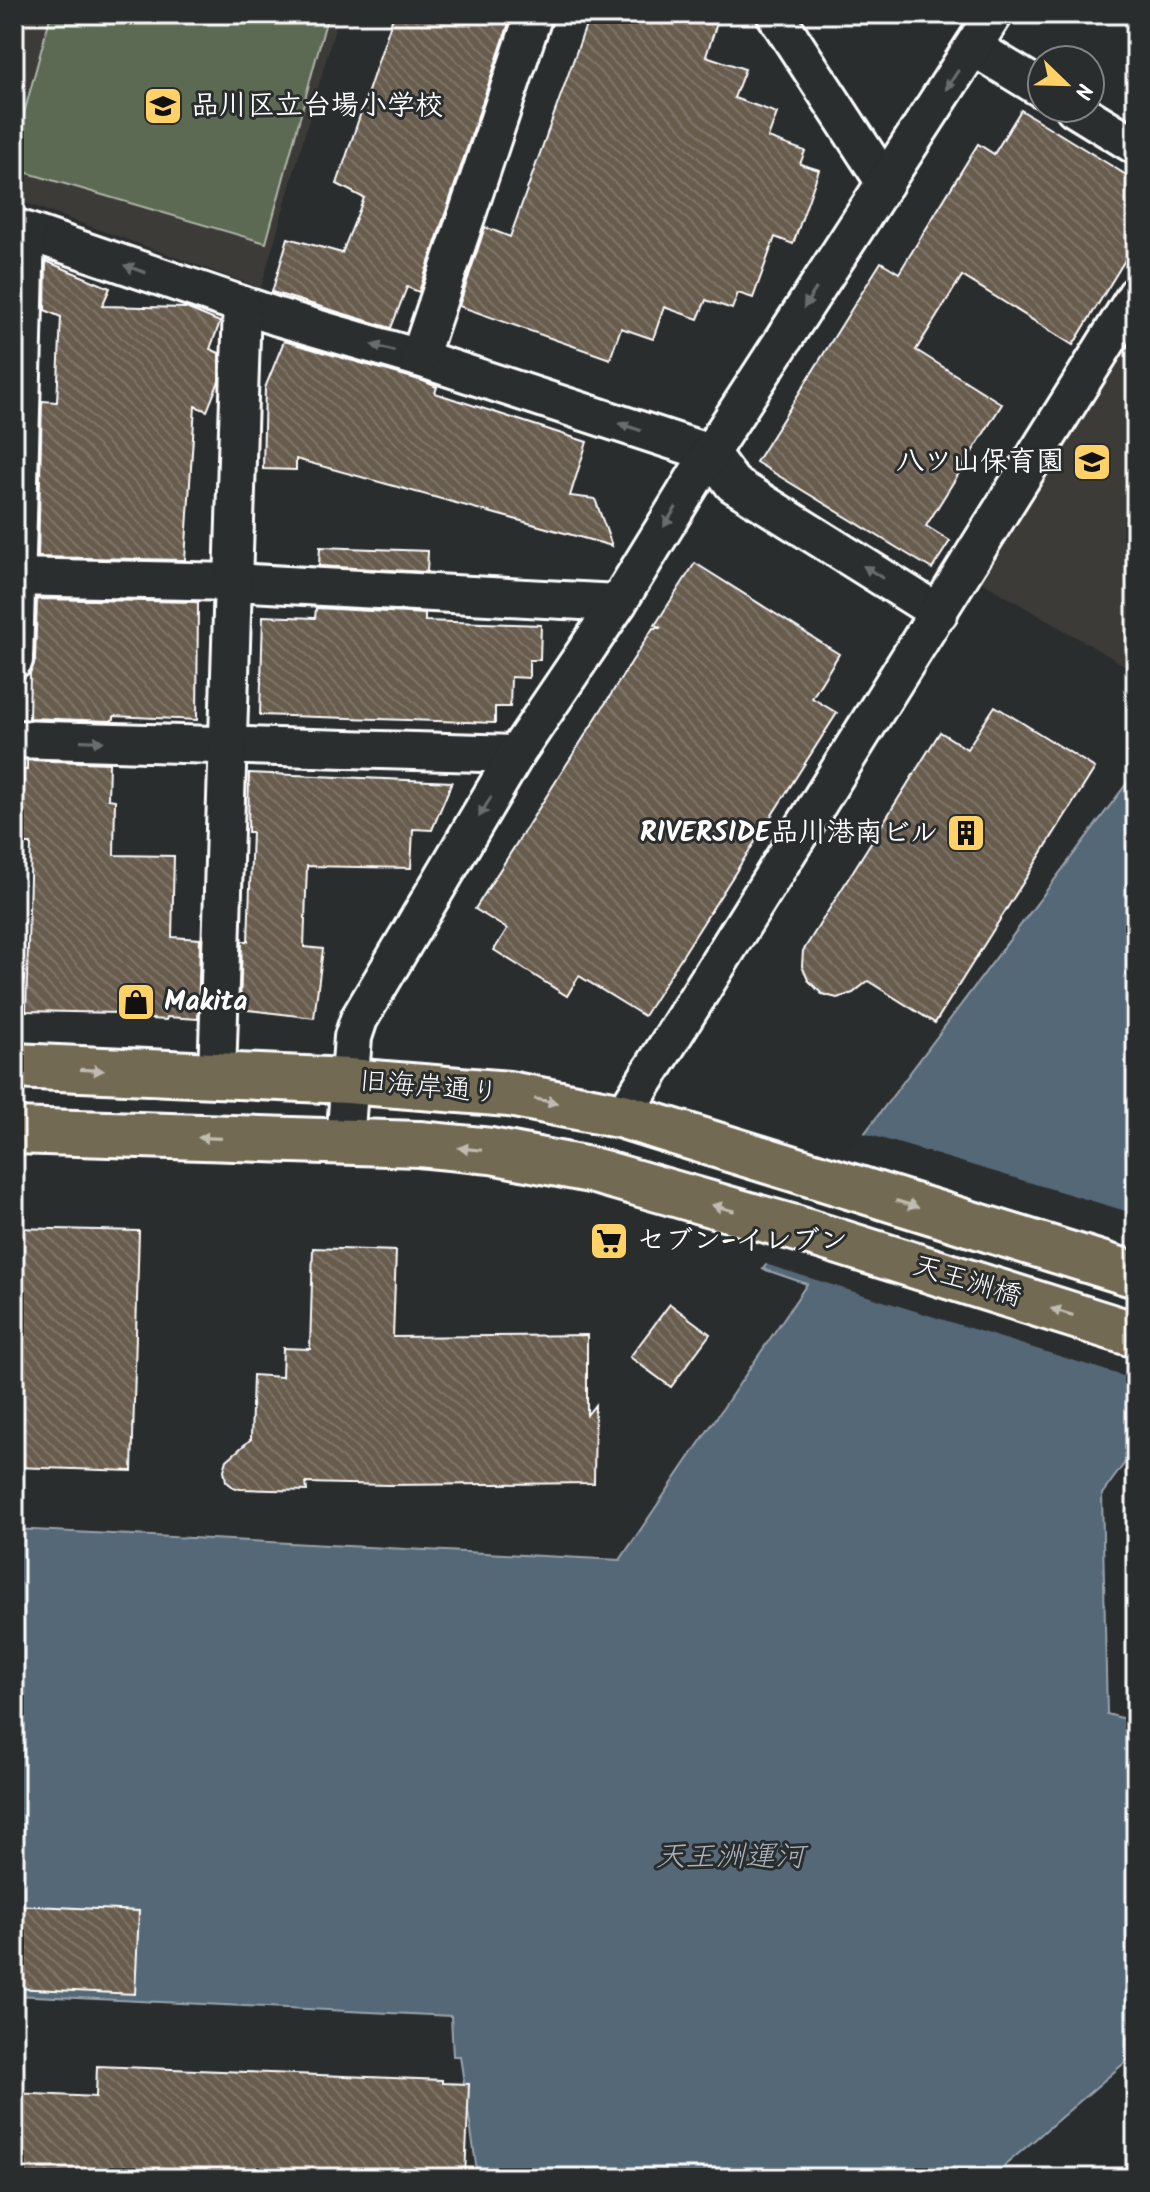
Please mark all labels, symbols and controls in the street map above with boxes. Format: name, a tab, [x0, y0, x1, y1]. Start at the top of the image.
north arrow	[1026, 44, 1106, 124]
one-way arrow	[944, 69, 959, 90]
text: N	[1063, 78, 1101, 104]
place label: 品川区立台場小学校	[191, 84, 443, 129]
school or university icon: 品川区立台場小学校	[142, 85, 184, 127]
one-way arrow	[123, 262, 147, 274]
one-way arrow	[804, 287, 818, 309]
one-way arrow	[370, 341, 394, 354]
one-way arrow	[618, 420, 642, 433]
place label: 八ツ山保育園	[896, 440, 1064, 485]
school or university icon: 八ツ山保育園	[1071, 441, 1113, 483]
one-way arrow	[664, 506, 678, 528]
one-way arrow	[862, 565, 884, 579]
one-way arrow	[80, 734, 105, 747]
one-way arrow	[478, 796, 492, 818]
place label: RIVERSIDE品川港南ビル	[640, 811, 938, 856]
building icon: RIVERSIDE品川港南ビル	[945, 812, 987, 854]
place label: Makita	[164, 980, 247, 1025]
shop icon: Makita	[115, 981, 157, 1023]
street label: 旧海岸通り	[357, 1059, 501, 1117]
one-way arrow	[80, 1064, 105, 1077]
one-way arrow	[534, 1095, 559, 1108]
one-way arrow	[197, 1131, 222, 1144]
one-way arrow	[457, 1142, 482, 1155]
one-way arrow	[896, 1198, 920, 1211]
one-way arrow	[710, 1201, 735, 1213]
place label: セブン-イレブン	[637, 1219, 848, 1264]
supermarket icon: セブン-イレブン	[588, 1220, 630, 1262]
street label: 天王洲橋	[907, 1244, 1027, 1320]
one-way arrow	[1049, 1305, 1073, 1318]
water label: 天王洲運河	[655, 1834, 809, 1882]

